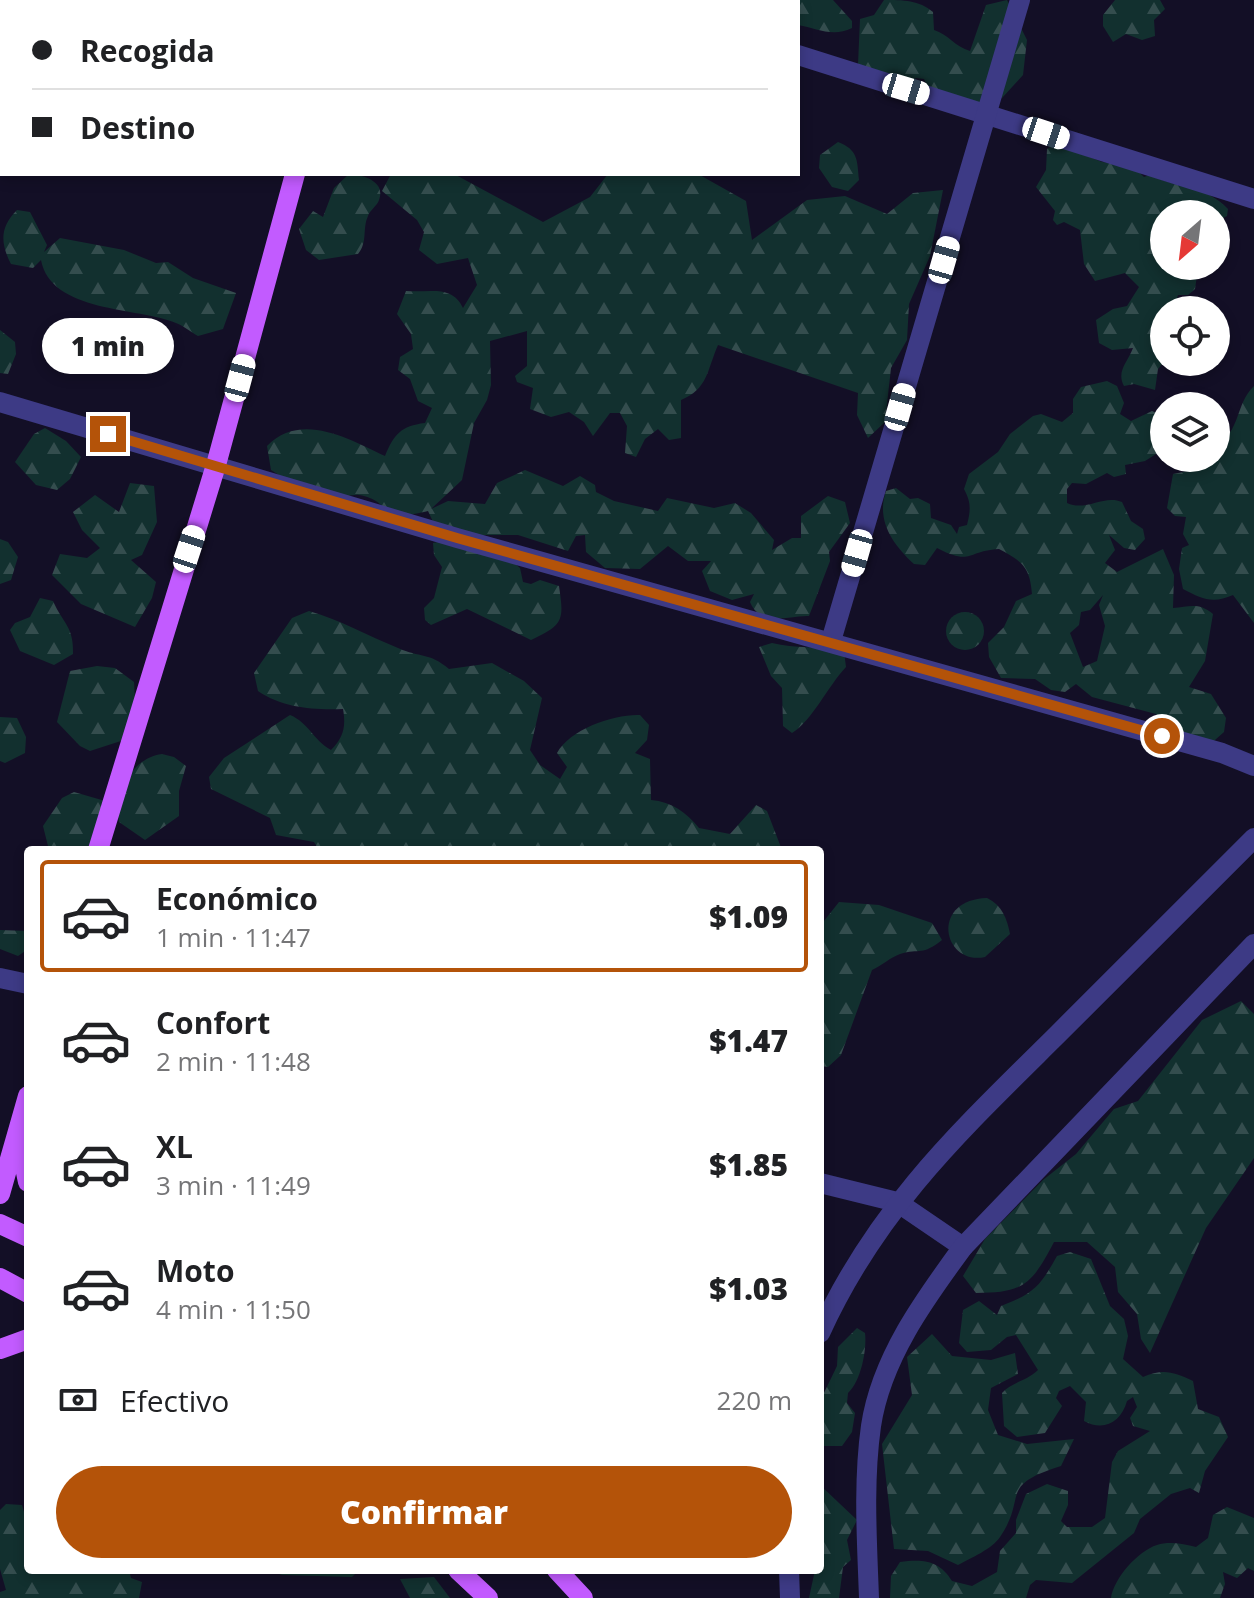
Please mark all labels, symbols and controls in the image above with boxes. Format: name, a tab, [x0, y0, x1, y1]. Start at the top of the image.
text: Recogida	[80, 30, 215, 71]
car	[880, 71, 932, 107]
text: Destino	[80, 107, 195, 148]
car	[1019, 114, 1073, 152]
north arrow	[1150, 200, 1230, 280]
map controls	[1150, 200, 1230, 472]
car	[926, 234, 962, 286]
button: locate	[1150, 296, 1230, 376]
callout: 1 min	[42, 318, 174, 374]
text: 1 min	[71, 328, 145, 364]
car	[222, 352, 258, 404]
car	[882, 381, 918, 433]
button: layers	[1150, 392, 1230, 472]
route end	[90, 416, 126, 452]
car	[170, 522, 208, 576]
car	[839, 527, 875, 579]
route start	[1144, 718, 1180, 754]
text: Económico	[156, 878, 318, 919]
icon: car	[60, 880, 132, 952]
text: $1.09	[709, 896, 788, 937]
text: 1 min · 11:47	[156, 919, 311, 955]
text: Confort	[156, 1002, 270, 1043]
icon: car	[60, 1004, 132, 1076]
text: $1.47	[709, 1020, 788, 1061]
text: 2 min · 11:48	[156, 1043, 311, 1079]
text: XL	[156, 1126, 193, 1167]
icon: car	[60, 1128, 132, 1200]
text: $1.85	[709, 1144, 788, 1185]
text: 3 min · 11:49	[156, 1167, 311, 1203]
text: Moto	[156, 1250, 234, 1291]
icon: car	[60, 1252, 132, 1324]
text: $1.03	[709, 1268, 788, 1309]
text: 4 min · 11:50	[156, 1291, 311, 1327]
icon: cash	[56, 1378, 100, 1422]
text: Efectivo	[120, 1380, 229, 1421]
text: 220 m	[717, 1382, 792, 1418]
button: Confirmar	[56, 1466, 792, 1558]

